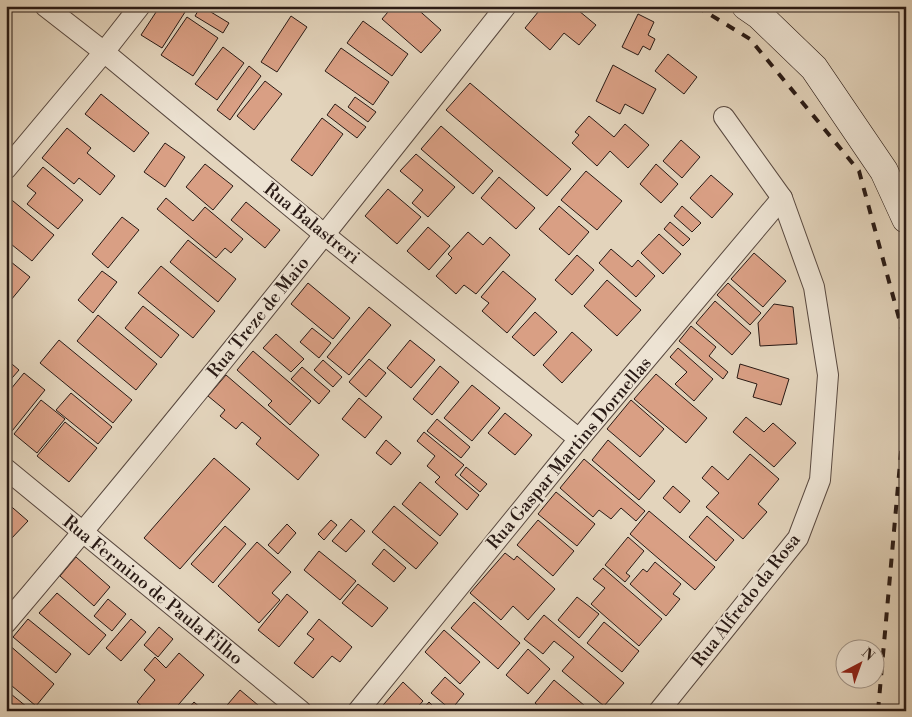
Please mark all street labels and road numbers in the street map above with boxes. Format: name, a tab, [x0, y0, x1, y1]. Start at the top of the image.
street label: Rua Balastreri	[259, 178, 364, 269]
street label: Rua Treze de Maio	[202, 252, 314, 383]
street label: Rua Gaspar Martins Dornellas	[482, 352, 657, 554]
street label: Rua Fermino de Paula Filho	[58, 511, 247, 670]
street label: Rua Alfredo da Rosa	[687, 528, 806, 672]

